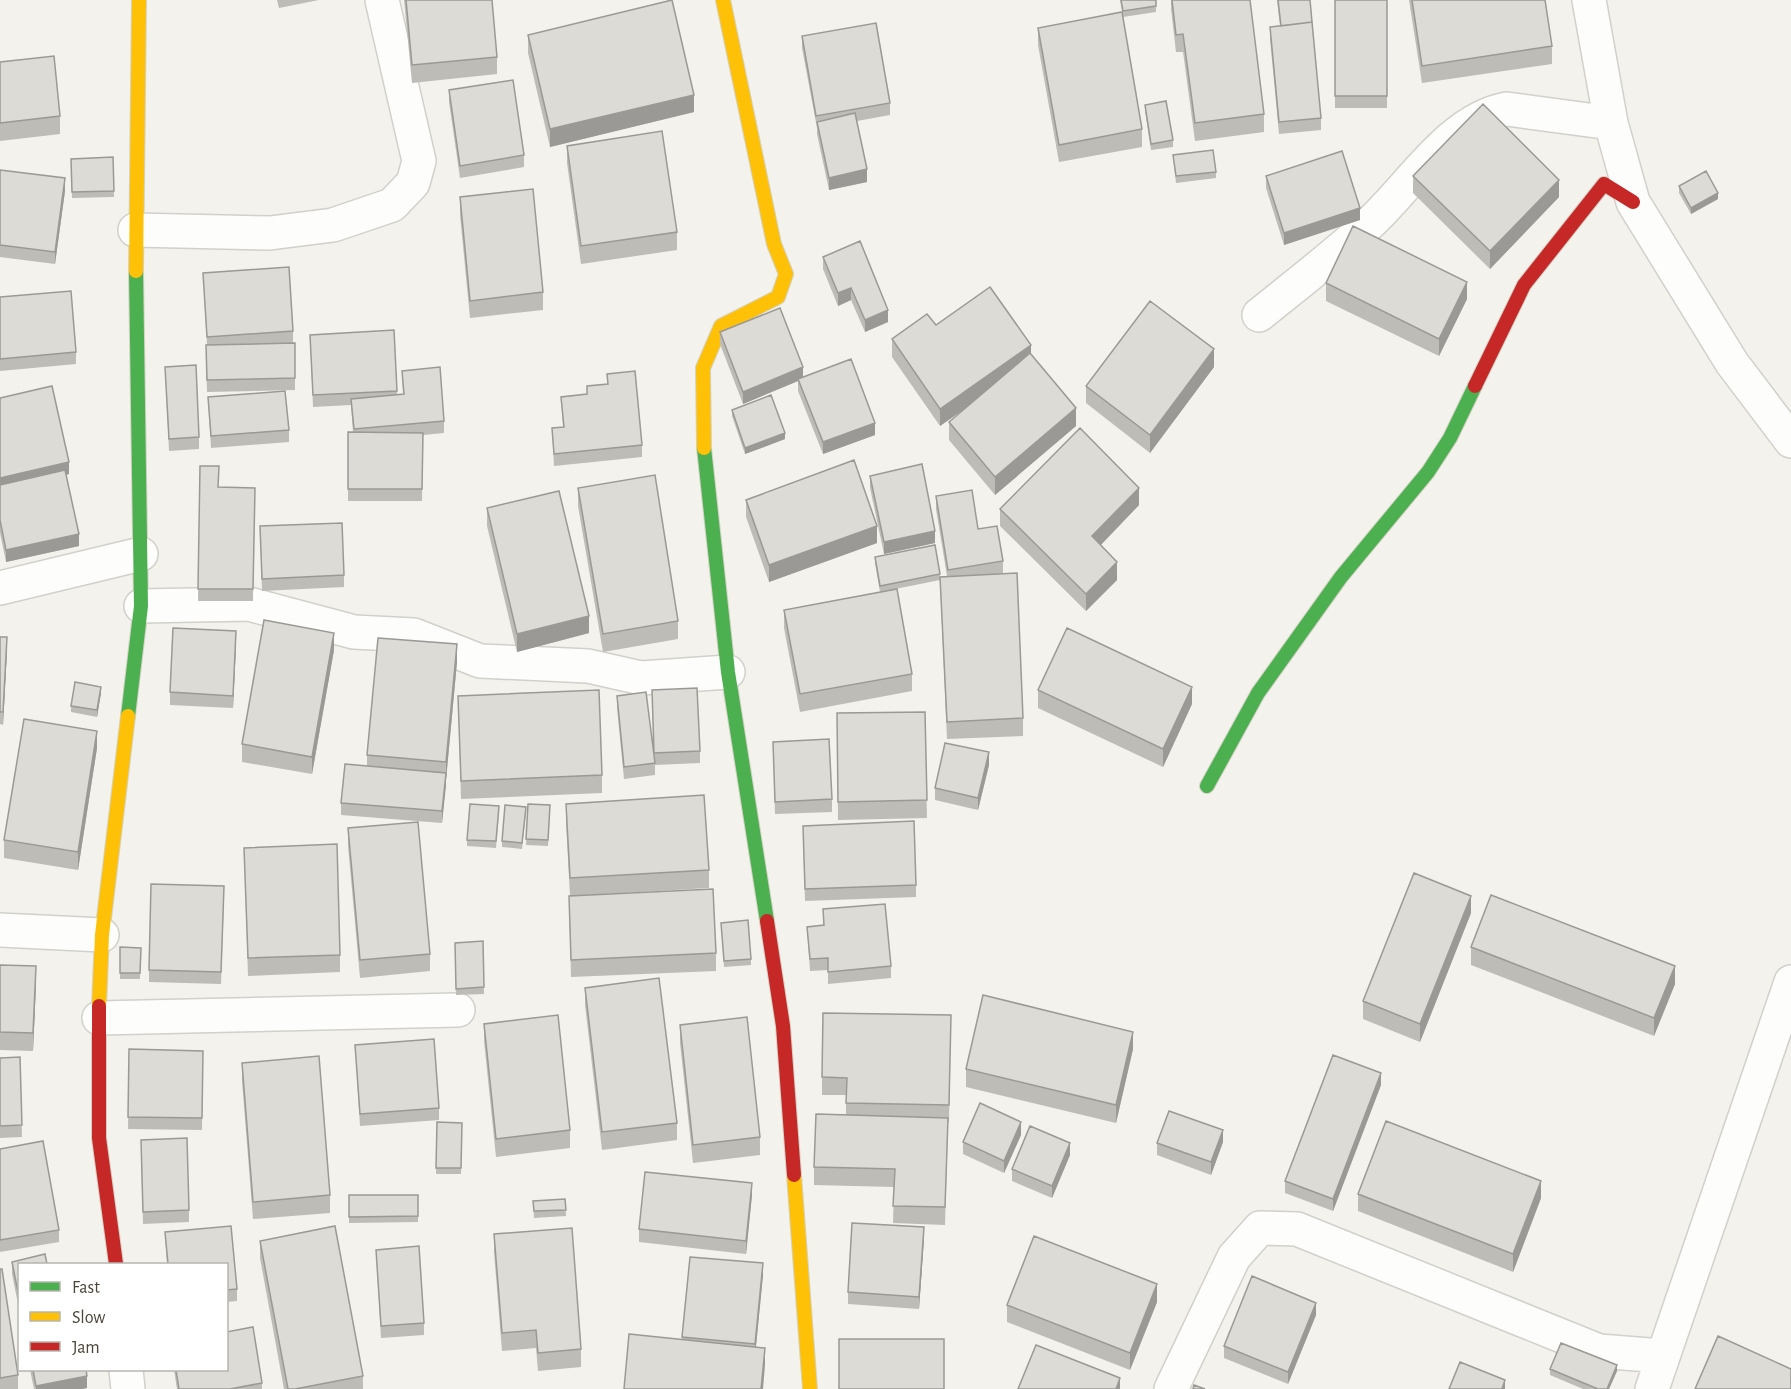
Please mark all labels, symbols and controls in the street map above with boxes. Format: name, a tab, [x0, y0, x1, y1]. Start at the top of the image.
legend	[18, 1263, 228, 1371]
text: Fast	[72, 1279, 100, 1297]
text: Slow	[72, 1309, 105, 1327]
text: Jam	[72, 1339, 100, 1357]

